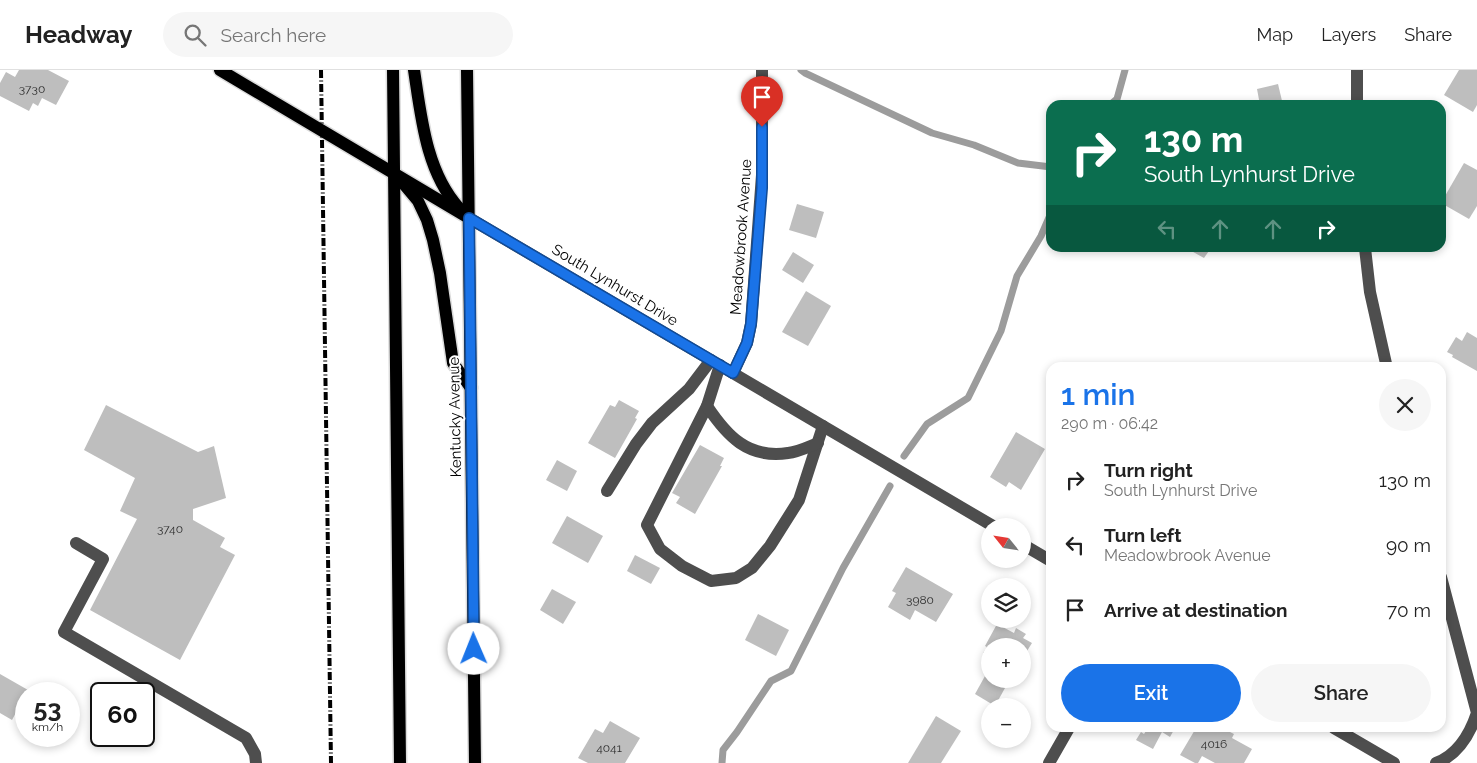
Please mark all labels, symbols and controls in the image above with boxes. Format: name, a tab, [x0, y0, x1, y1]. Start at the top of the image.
search box	[163, 12, 513, 57]
text: Headway	[25, 20, 133, 49]
icon: search	[181, 21, 209, 49]
text: Search here	[221, 24, 326, 46]
text: Map	[1257, 24, 1293, 45]
text: Layers	[1321, 24, 1376, 45]
text: Share	[1404, 24, 1452, 45]
pin	[741, 76, 783, 127]
house number: 3730	[19, 82, 45, 96]
icon: arrive	[748, 83, 776, 111]
text: 130 m	[1144, 119, 1243, 160]
icon: right	[1061, 120, 1126, 185]
street label: Meadowbrook Avenue	[727, 158, 755, 316]
text: South Lynhurst Drive	[1144, 161, 1355, 187]
icon: left	[1153, 215, 1181, 243]
icon: ahead	[1206, 215, 1234, 243]
icon: ahead	[1259, 215, 1287, 243]
icon: right	[1312, 215, 1340, 243]
street label: South Lynhurst Drive	[549, 240, 681, 330]
street label: Kentucky Avenue	[445, 356, 465, 477]
text: 1 min	[1061, 377, 1136, 412]
button: close	[1379, 379, 1431, 431]
text: 290 m · 06:42	[1061, 414, 1158, 433]
text: Turn right	[1104, 459, 1193, 481]
icon: right	[1061, 466, 1089, 494]
text: 130 m	[1379, 469, 1431, 491]
text: South Lynhurst Drive	[1104, 481, 1257, 500]
north arrow	[981, 518, 1031, 568]
map controls	[981, 518, 1031, 748]
house number: 3740	[157, 522, 183, 536]
text: Turn left	[1104, 524, 1181, 546]
icon: left	[1061, 531, 1089, 559]
text: 90 m	[1386, 534, 1431, 556]
text: Meadowbrook Avenue	[1104, 546, 1271, 565]
button: layers	[981, 578, 1031, 628]
house number: 3980	[906, 593, 934, 607]
icon: arrive	[1061, 596, 1089, 624]
text: Arrive at destination	[1104, 599, 1288, 621]
text: 70 m	[1387, 599, 1431, 621]
position arrow	[447, 622, 499, 674]
button: +	[981, 638, 1031, 688]
button: Exit	[1061, 664, 1241, 722]
button: Share	[1251, 664, 1431, 722]
speed limit sign: 60	[90, 682, 155, 747]
text: 53	[34, 693, 61, 723]
button: −	[981, 698, 1031, 748]
text: km/h	[32, 720, 63, 734]
house number: 4016	[1201, 737, 1227, 751]
house number: 4041	[596, 741, 622, 755]

